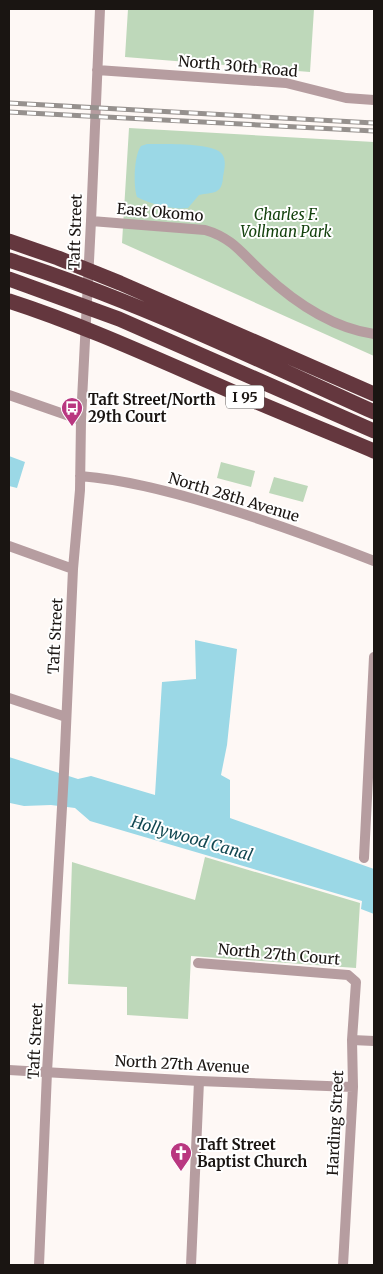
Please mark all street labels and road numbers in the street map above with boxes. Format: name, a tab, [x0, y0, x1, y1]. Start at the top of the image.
street label: North 30th Road	[177, 51, 299, 81]
street label: Taft Street	[64, 193, 86, 270]
street label: East Okomo	[116, 199, 204, 225]
road number: I 95	[226, 386, 264, 408]
street label: North 28th Avenue	[166, 468, 302, 526]
street label: Taft Street	[44, 597, 66, 675]
street label: North 27th Court	[217, 939, 341, 969]
street label: Taft Street	[24, 1002, 46, 1080]
street label: North 27th Avenue	[114, 1051, 250, 1077]
street label: Harding Street	[323, 1070, 347, 1176]

